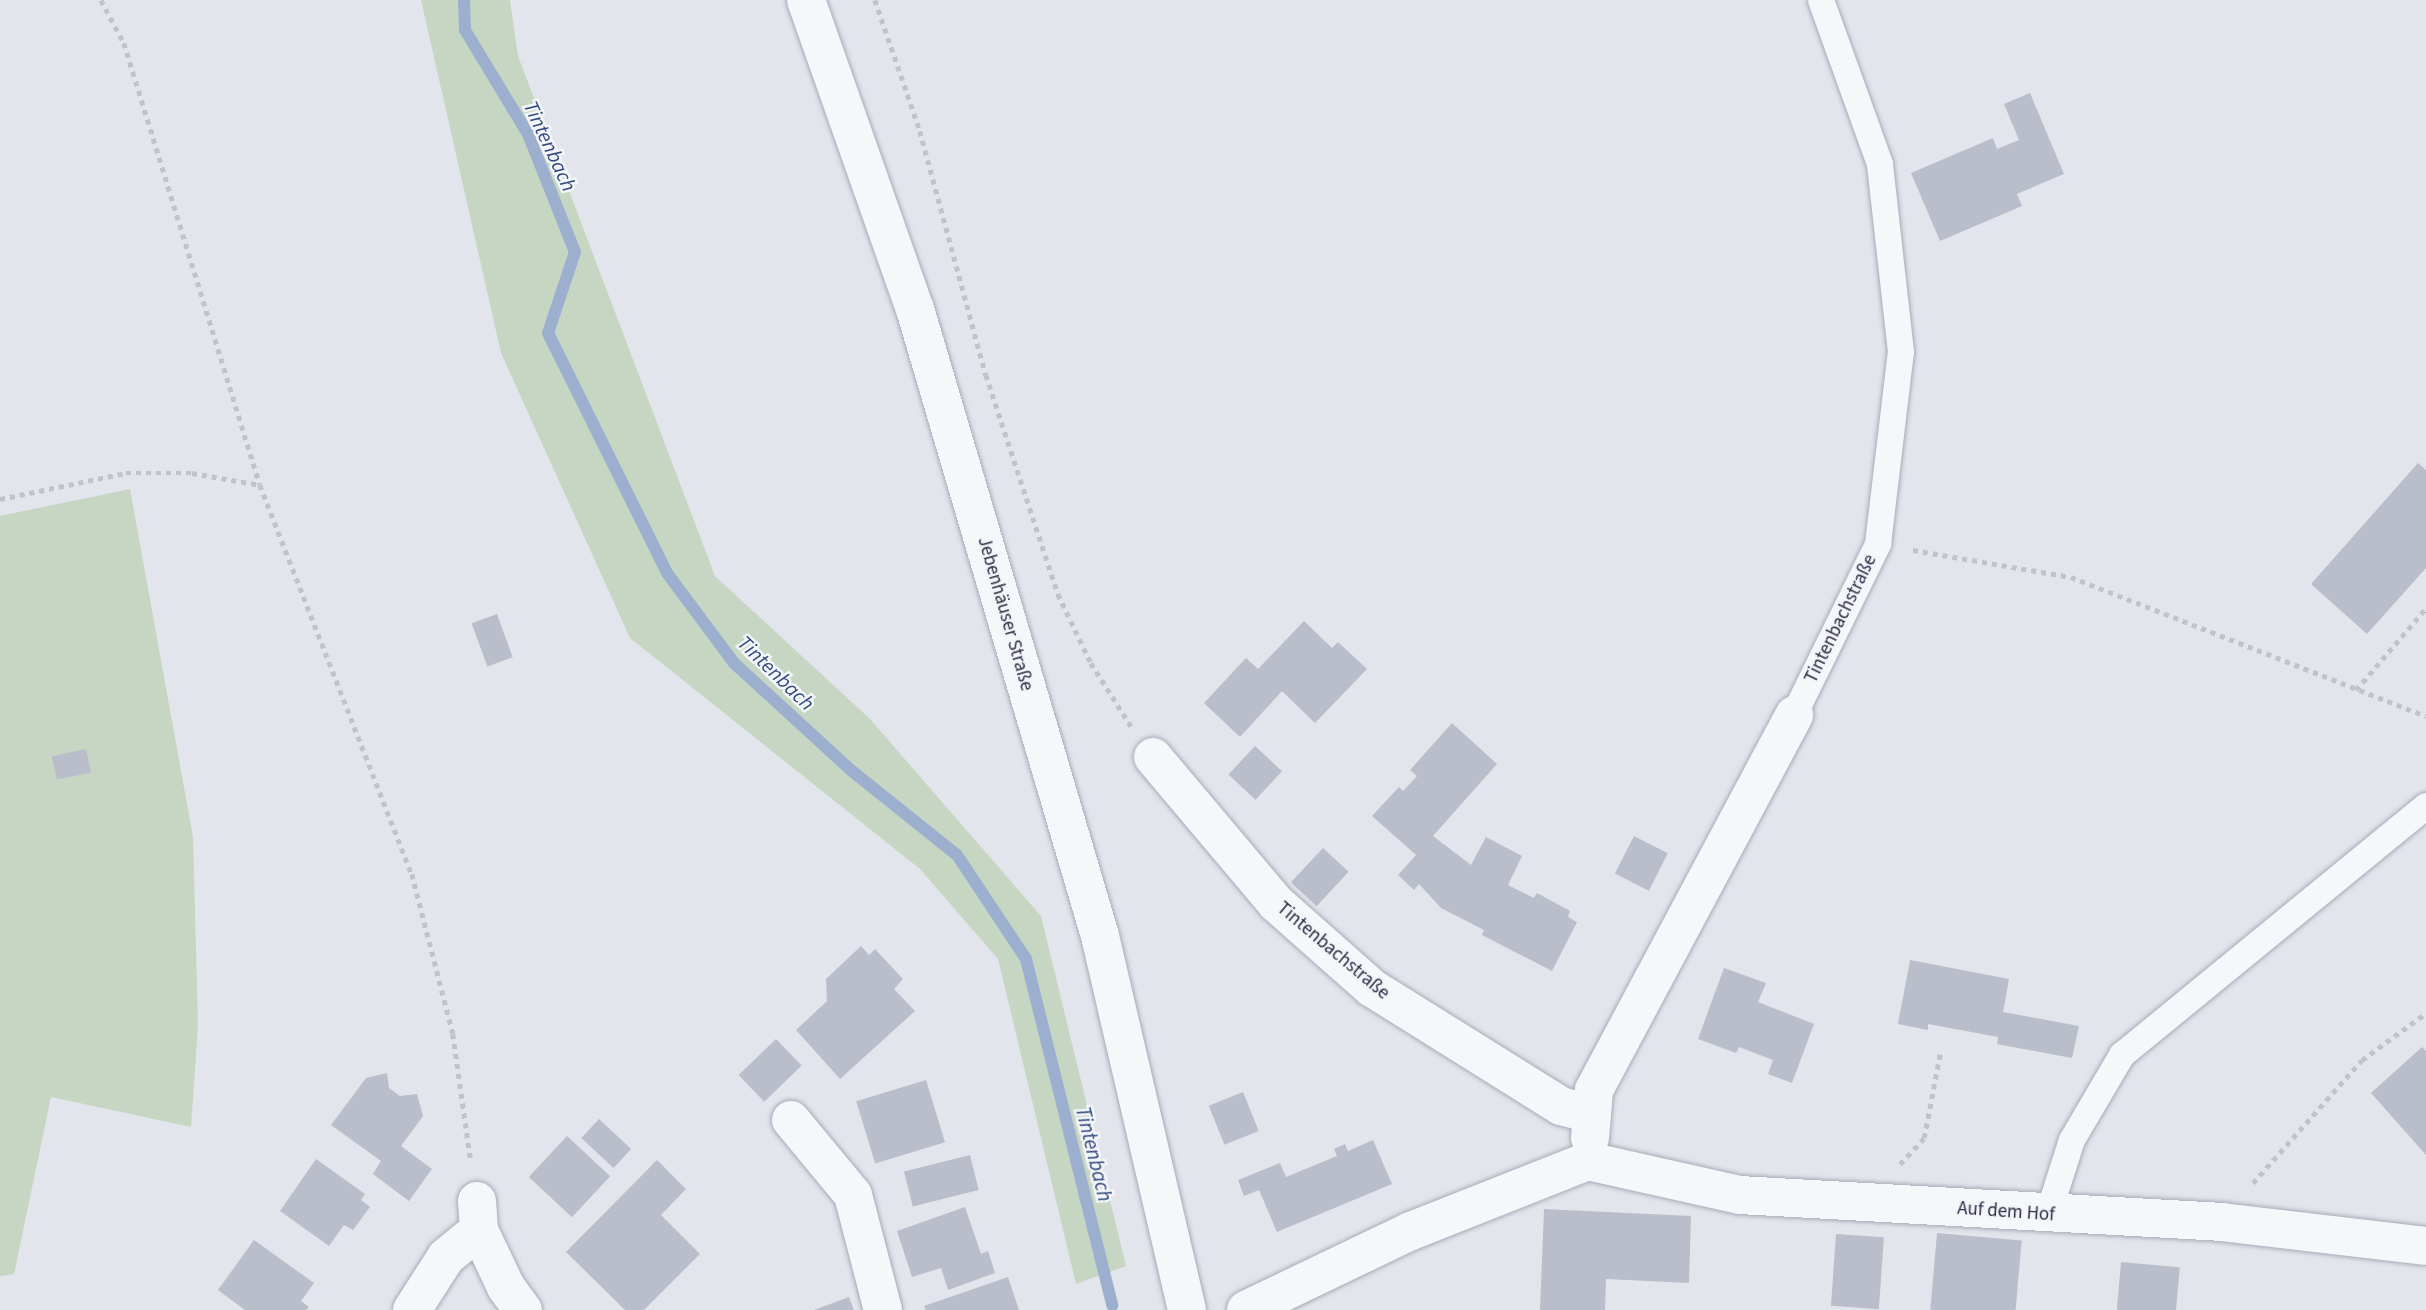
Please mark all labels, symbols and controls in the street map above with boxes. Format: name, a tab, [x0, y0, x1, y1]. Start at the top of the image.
water label: Tintenbach	[518, 97, 582, 195]
street label: Jebenhäuser Straße	[972, 534, 1038, 694]
street label: Tintenbachstraße	[1800, 551, 1882, 687]
water label: Tintenbach	[732, 630, 820, 716]
street label: Tintenbachstraße	[1272, 897, 1394, 1005]
water label: Tintenbach	[1070, 1104, 1118, 1204]
street label: Auf dem Hof	[1957, 1197, 2055, 1227]

